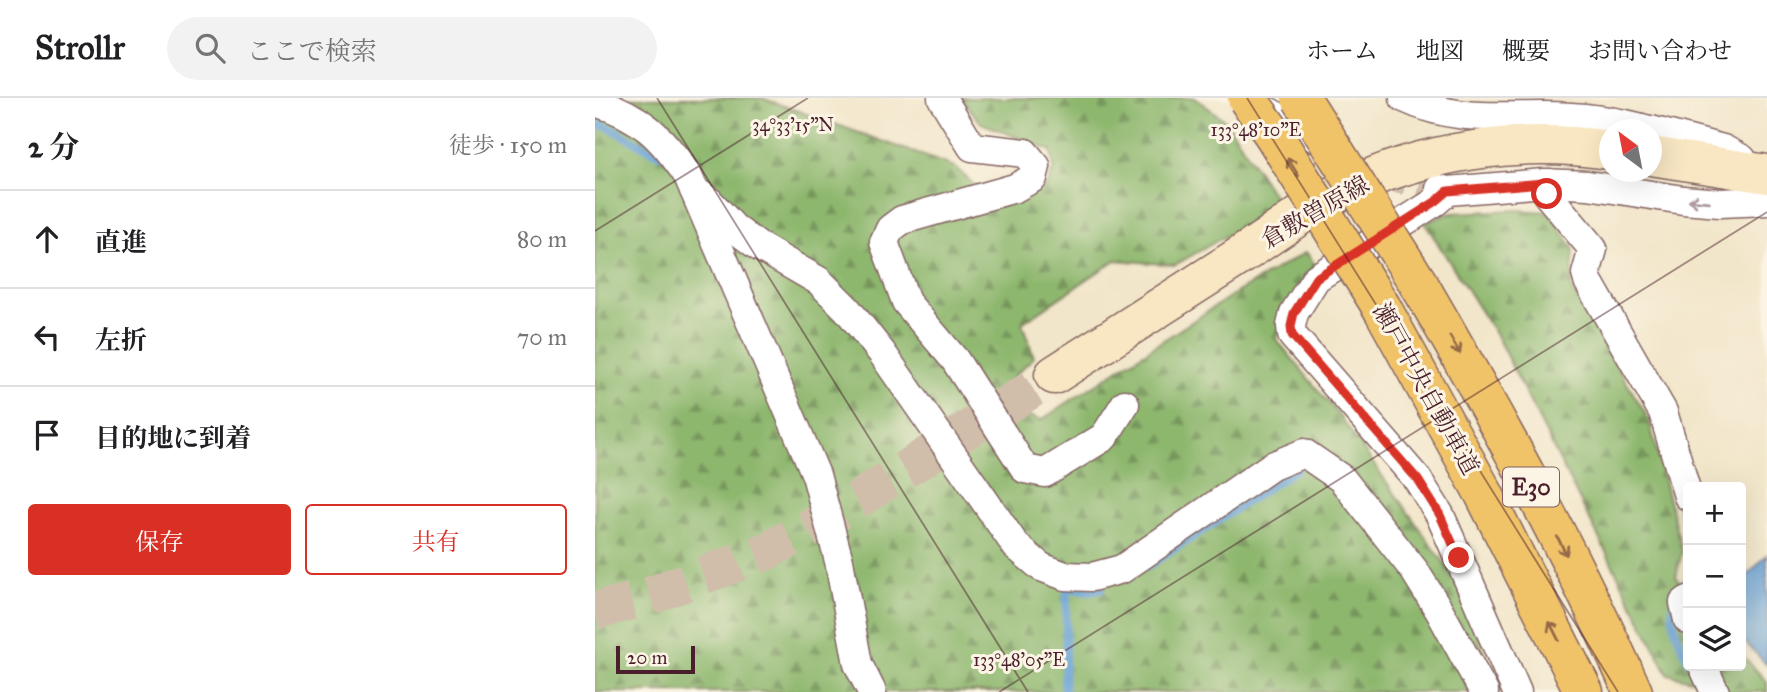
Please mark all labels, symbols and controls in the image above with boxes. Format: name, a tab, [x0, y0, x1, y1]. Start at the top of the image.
search box	[167, 17, 657, 80]
text: Strollr	[35, 28, 125, 68]
icon: search	[191, 29, 229, 67]
text: ここで検索	[247, 35, 377, 67]
text: ホーム	[1306, 36, 1378, 66]
text: 地図	[1416, 36, 1464, 66]
text: 概要	[1502, 36, 1550, 66]
text: お問い合わせ	[1588, 36, 1732, 66]
text: 34°33'15"N	[752, 114, 834, 136]
text: 133°48'10"E	[1211, 119, 1302, 141]
north arrow	[1599, 119, 1662, 182]
text: 2 分	[28, 129, 79, 165]
text: 徒歩 · 150 m	[449, 131, 567, 159]
one-way arrow	[1286, 158, 1300, 178]
street label: 倉敷曽原線	[1256, 169, 1374, 255]
route start	[1531, 178, 1562, 209]
one-way arrow	[1688, 194, 1711, 207]
icon: ahead	[28, 220, 66, 258]
text: 80 m	[517, 225, 567, 253]
text: 直進	[95, 226, 147, 258]
street label: 瀬戸中央自動車道	[1366, 298, 1486, 480]
icon: left	[28, 318, 66, 356]
text: 70 m	[517, 323, 567, 351]
text: 左折	[95, 324, 147, 356]
one-way arrow	[1448, 335, 1462, 355]
icon: arrive	[28, 416, 66, 454]
text: 目的地に到着	[95, 422, 251, 454]
road number: E30	[1503, 468, 1559, 506]
map controls	[1683, 482, 1746, 671]
button: +	[1683, 482, 1746, 545]
button: 保存	[28, 504, 291, 575]
button: 共有	[305, 504, 567, 575]
one-way arrow	[1555, 535, 1569, 556]
route end	[1443, 542, 1474, 573]
button: −	[1683, 545, 1746, 608]
button: layers	[1683, 608, 1746, 671]
one-way arrow	[1547, 621, 1561, 642]
scale bar	[616, 643, 695, 675]
text: 20 m	[627, 646, 668, 669]
text: 133°48'05"E	[973, 649, 1065, 671]

